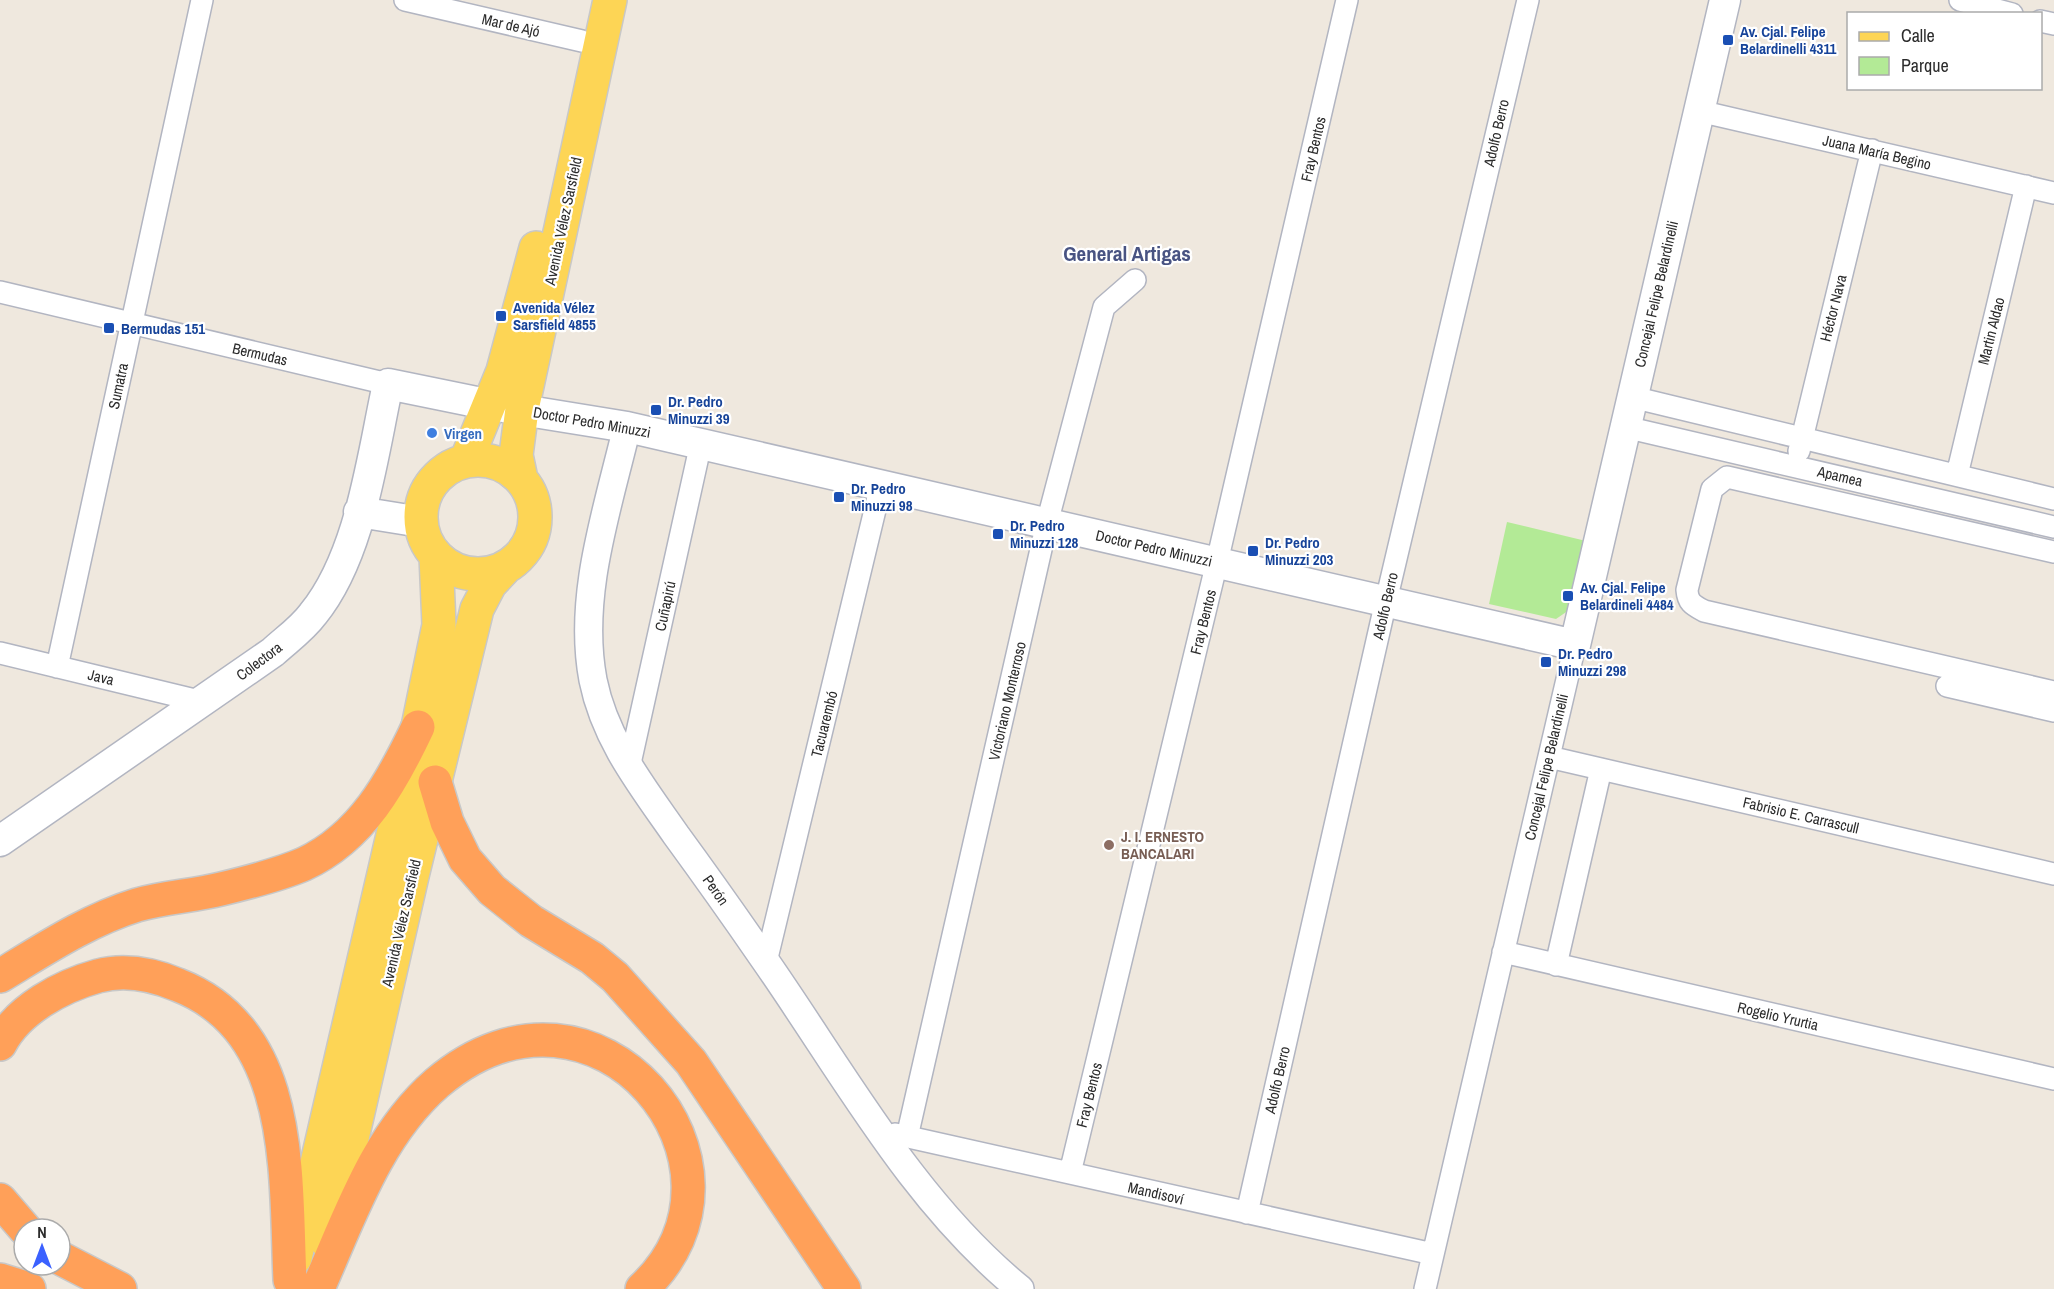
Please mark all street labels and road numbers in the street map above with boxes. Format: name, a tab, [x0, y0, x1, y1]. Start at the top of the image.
street label: Mar de Ajó	[480, 8, 542, 42]
street label: Adolfo Berro	[1478, 97, 1514, 170]
street label: Fray Bentos	[1295, 114, 1331, 184]
street label: Juana María Begino	[1821, 129, 1933, 175]
street label: Avenida Vélez Sarsfield	[539, 155, 587, 288]
street label: Concejal Felipe Belardinelli	[1629, 219, 1683, 369]
street label: Héctor Nava	[1815, 272, 1851, 344]
street label: Martin Aldao	[1972, 295, 2010, 367]
street label: Bermudas	[230, 337, 290, 371]
street label: Sumatra	[103, 361, 133, 411]
street label: Doctor Pedro Minuzzi	[532, 401, 652, 443]
street label: Apamea	[1814, 460, 1865, 491]
street label: Doctor Pedro Minuzzi	[1094, 524, 1214, 572]
street label: Adolfo Berro	[1367, 570, 1403, 643]
street label: Cuñapirú	[649, 579, 681, 633]
street label: Fray Bentos	[1185, 587, 1221, 657]
street label: Colectora	[232, 637, 286, 685]
street label: Victoriano Monterroso	[983, 639, 1031, 763]
street label: Java	[86, 664, 116, 690]
street label: Tacuarembó	[806, 688, 842, 759]
street label: Concejal Felipe Belardinelli	[1519, 692, 1573, 842]
street label: Fabrisio E. Carrascull	[1741, 791, 1861, 839]
street label: Avenida Vélez Sarsfield	[376, 857, 426, 990]
street label: Perón	[698, 871, 734, 909]
street label: Rogelio Yrurtia	[1735, 996, 1821, 1036]
street label: Adolfo Berro	[1259, 1044, 1295, 1117]
street label: Fray Bentos	[1071, 1060, 1107, 1130]
street label: Mandisoví	[1126, 1176, 1187, 1210]

